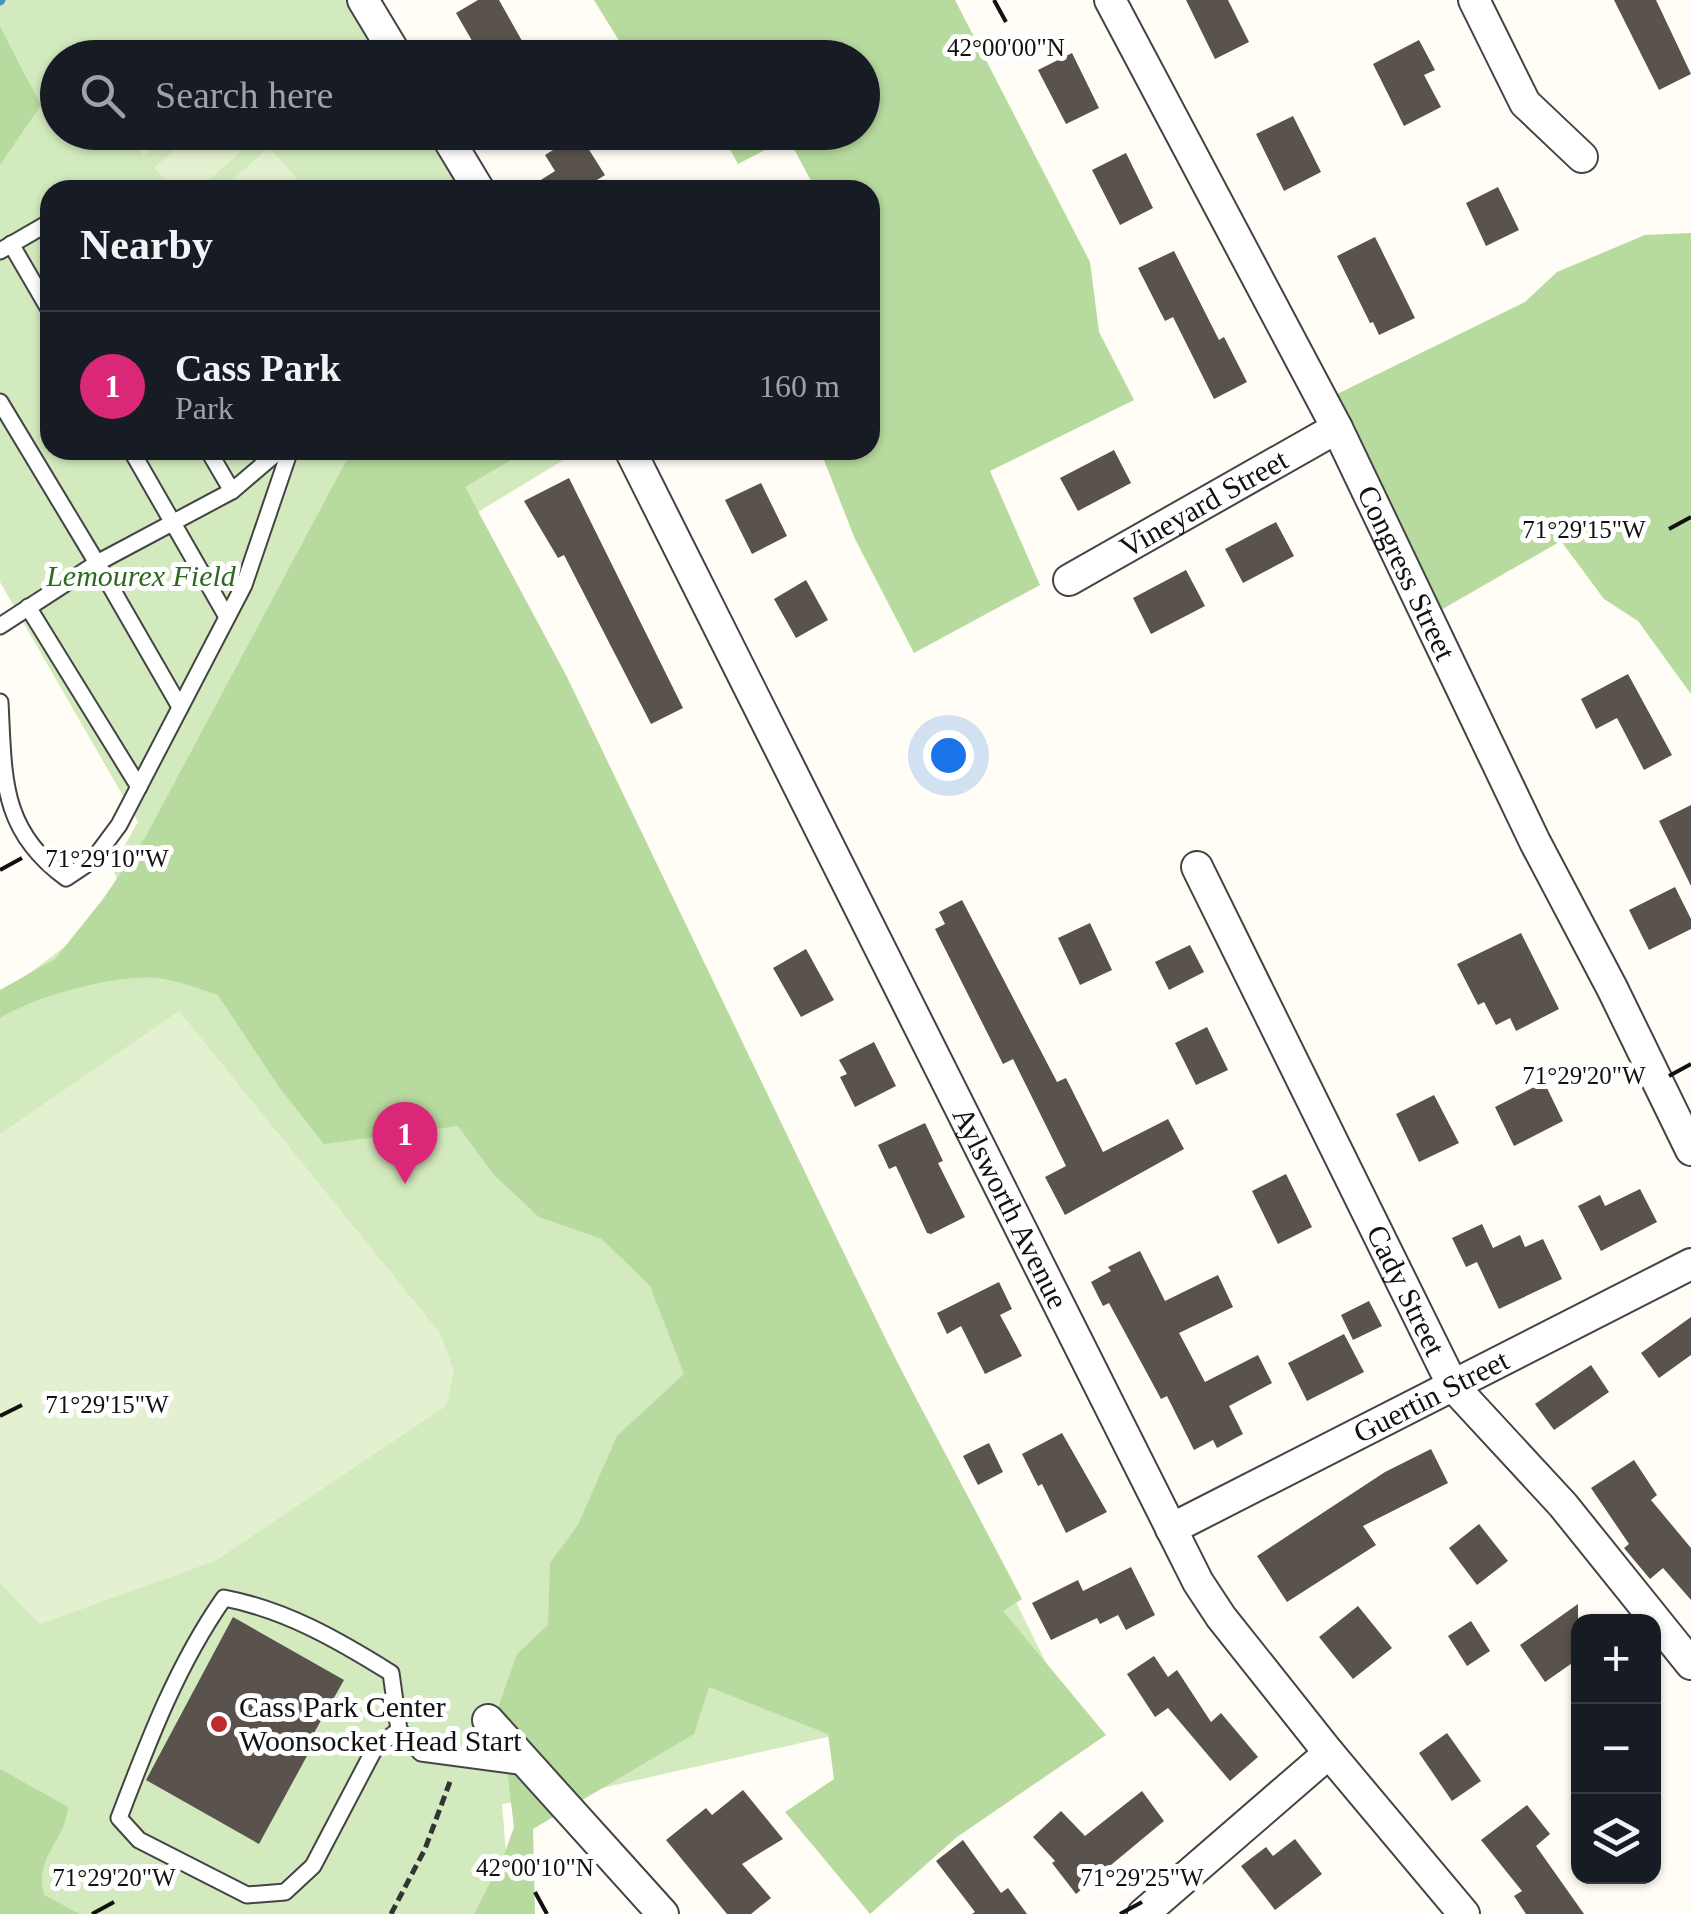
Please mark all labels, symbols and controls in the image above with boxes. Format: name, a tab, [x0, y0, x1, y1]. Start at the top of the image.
text: 42°00'00"N	[947, 34, 1065, 61]
search box	[40, 40, 880, 150]
icon: search	[75, 68, 130, 123]
text: Search here	[155, 74, 333, 116]
text: Nearby	[80, 222, 213, 268]
text: Cass Park	[175, 347, 341, 389]
text: 1	[105, 368, 121, 404]
text: 160 m	[759, 368, 840, 404]
text: Park	[175, 390, 234, 426]
street label: Vineyard Street	[1114, 442, 1294, 564]
street label: Congress Street	[1351, 480, 1463, 666]
text: 71°29'15"W	[1522, 516, 1646, 543]
park label: Lemourex Field	[45, 559, 237, 592]
your location	[923, 730, 974, 781]
text: 71°29'10"W	[45, 845, 169, 872]
text: 71°29'20"W	[1522, 1062, 1646, 1089]
pin: 1	[372, 1102, 438, 1184]
street label: Aylsworth Avenue	[946, 1102, 1075, 1314]
street label: Cady Street	[1360, 1220, 1452, 1361]
street label: Guertin Street	[1348, 1343, 1514, 1449]
text: 71°29'15"W	[45, 1391, 169, 1418]
map controls	[1571, 1614, 1661, 1884]
button: +	[1571, 1614, 1661, 1704]
place label: Cass Park Center Woonsocket Head Start	[239, 1690, 522, 1757]
button: −	[1571, 1704, 1661, 1794]
marker: Cass Park Center Woonsocket Head Start	[208, 1713, 230, 1735]
button: layers	[1571, 1794, 1661, 1884]
text: 42°00'10"N	[476, 1854, 594, 1881]
text: 71°29'20"W	[52, 1864, 176, 1891]
text: 71°29'25"W	[1080, 1864, 1204, 1891]

